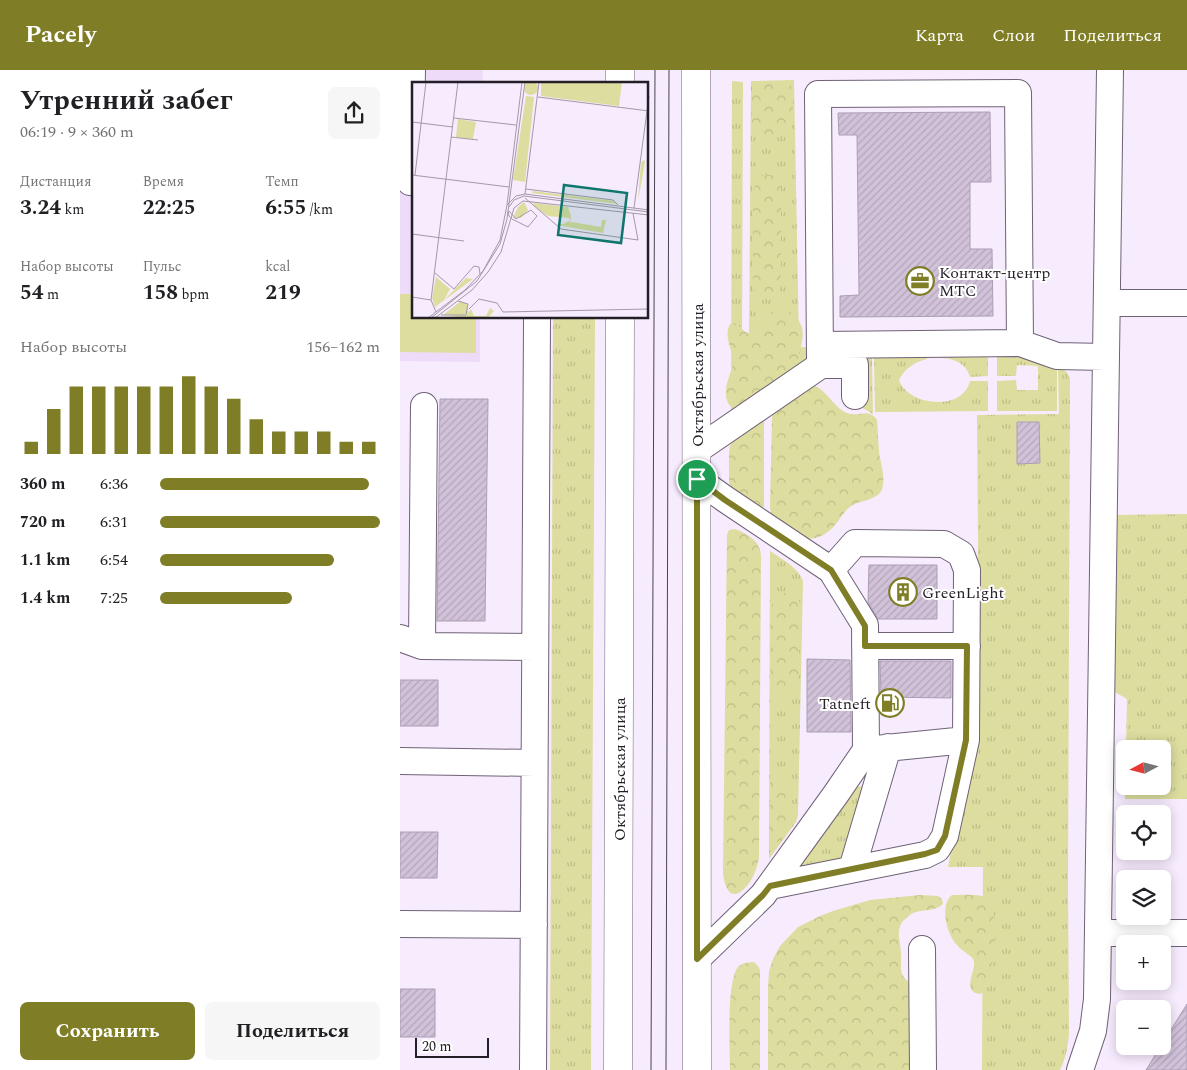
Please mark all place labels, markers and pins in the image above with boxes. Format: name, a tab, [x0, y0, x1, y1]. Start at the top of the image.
place label: Контакт-центр МТС	[939, 261, 1050, 303]
office icon: Контакт-центр МТС	[905, 266, 935, 296]
pin	[676, 458, 718, 500]
building icon: GreenLight	[888, 577, 918, 607]
place label: GreenLight	[922, 581, 1004, 605]
fuel station icon: Tatneft	[875, 688, 905, 718]
place label: Tatneft	[819, 692, 871, 716]

